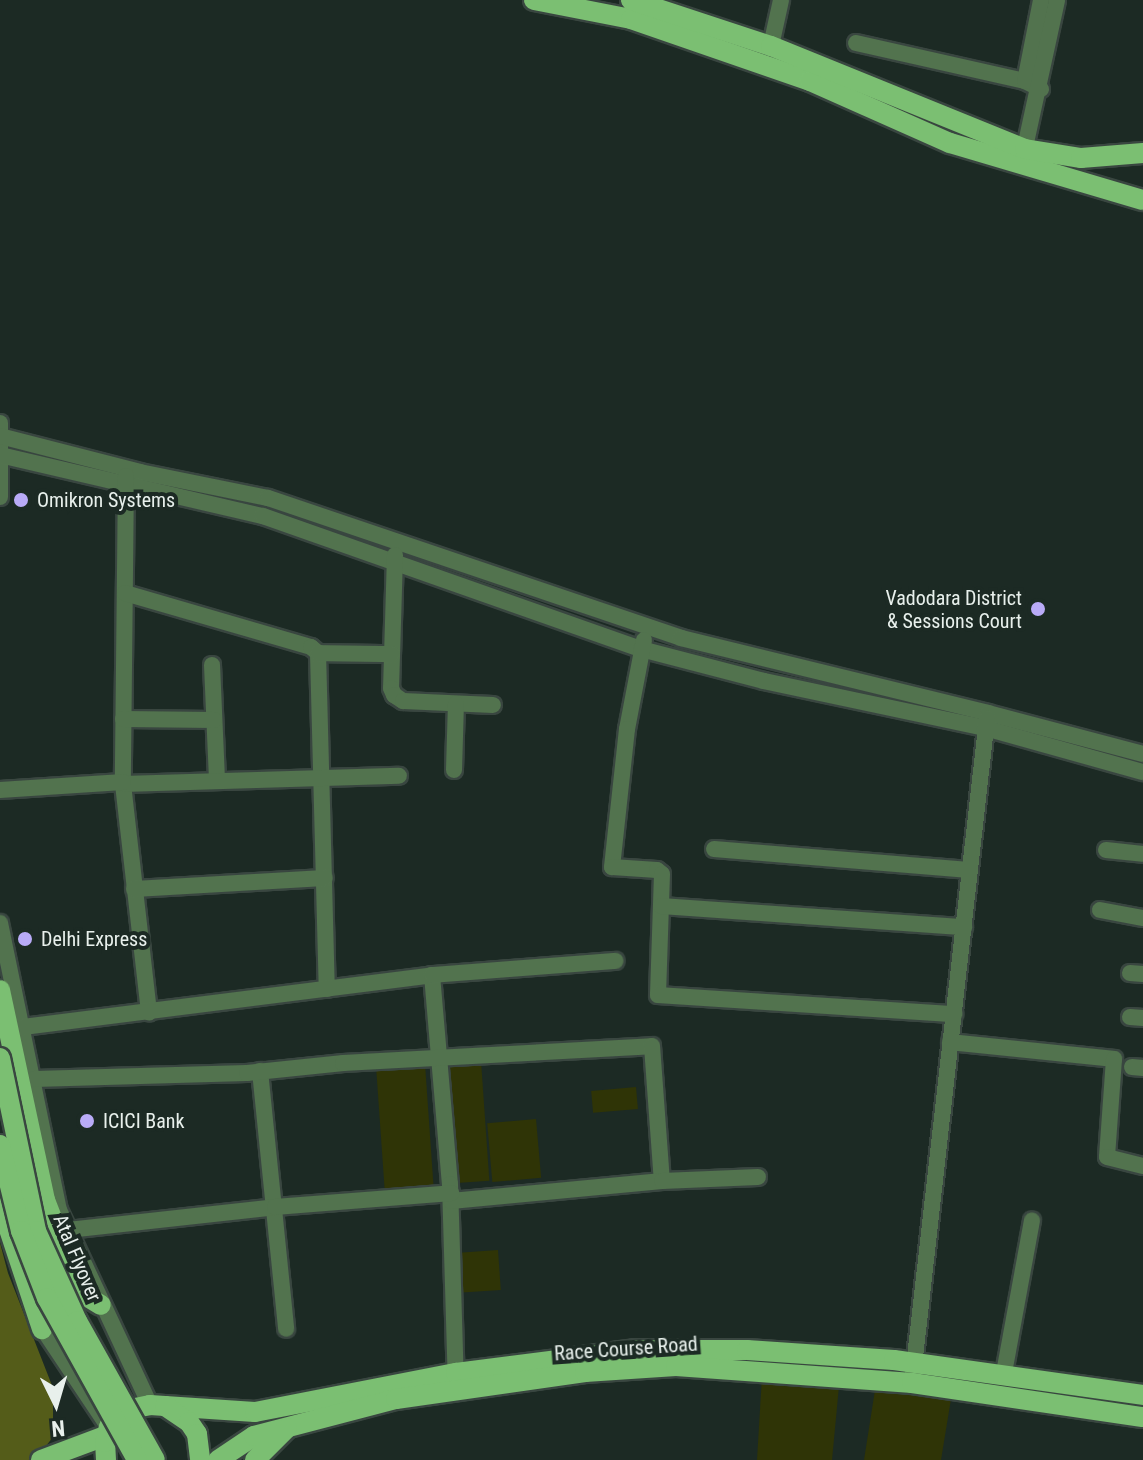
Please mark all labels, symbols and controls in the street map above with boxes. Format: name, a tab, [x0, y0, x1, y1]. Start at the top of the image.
place label: Omikron Systems	[37, 488, 175, 512]
marker: Omikron Systems	[12, 491, 30, 509]
place label: Vadodara District & Sessions Court	[885, 586, 1022, 633]
marker: Vadodara District & Sessions Court	[1029, 600, 1047, 618]
place label: Delhi Express	[41, 927, 147, 951]
marker: Delhi Express	[16, 930, 34, 948]
place label: ICICI Bank	[103, 1109, 184, 1133]
marker: ICICI Bank	[78, 1112, 96, 1130]
street label: Atal Flyover	[48, 1211, 106, 1305]
street label: Race Course Road	[553, 1332, 699, 1366]
north arrow	[16, 1364, 96, 1444]
text: N	[50, 1415, 66, 1441]

